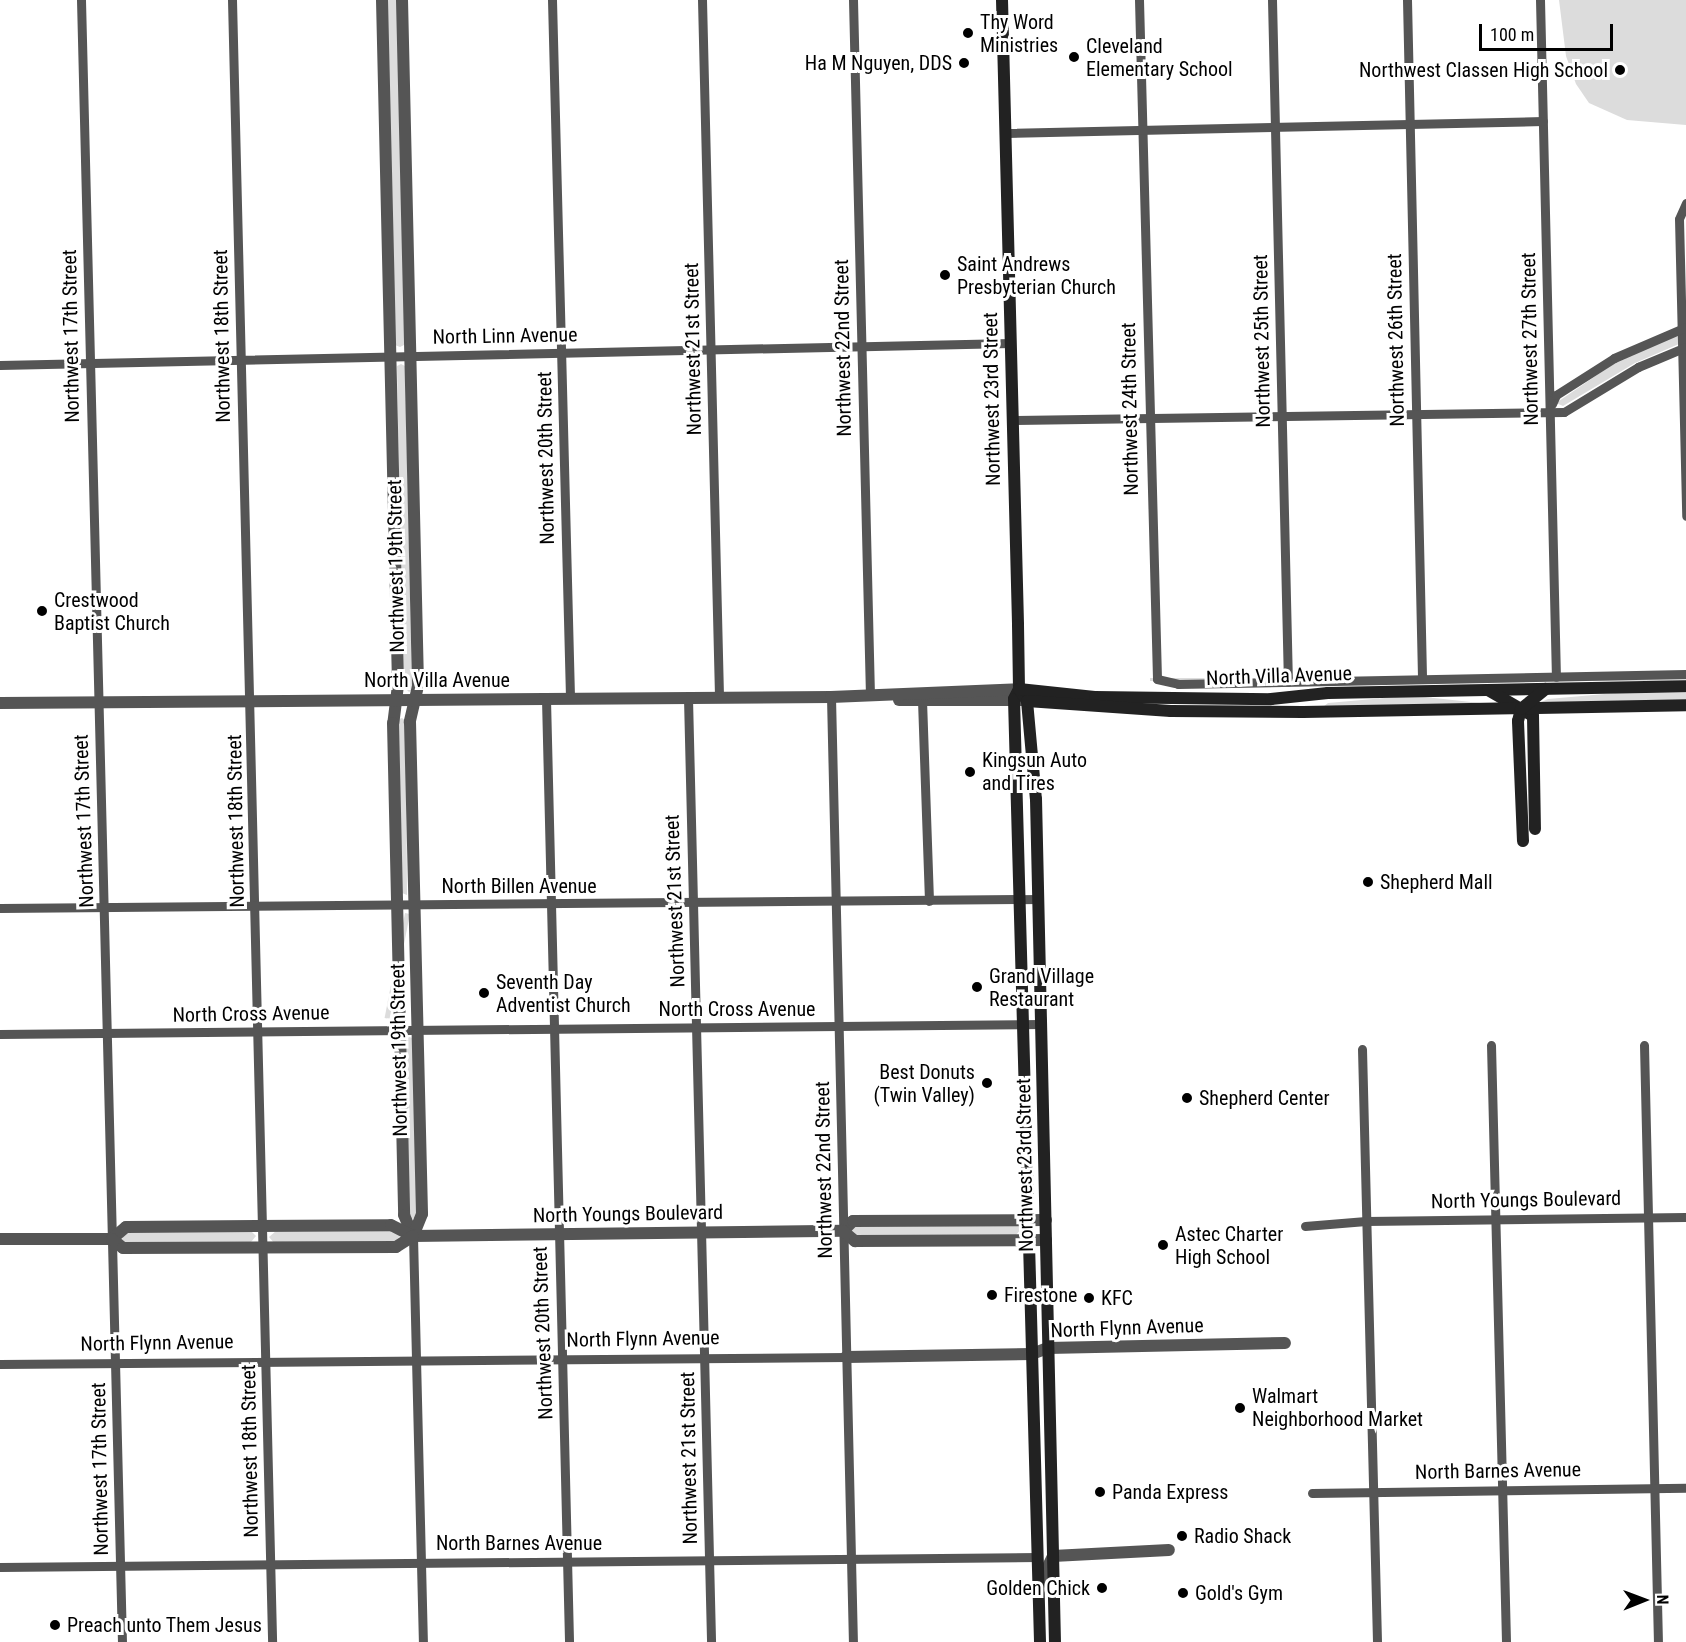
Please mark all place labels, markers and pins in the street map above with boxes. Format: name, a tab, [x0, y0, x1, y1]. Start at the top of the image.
place label: Thy Word Ministries	[980, 10, 1058, 57]
marker: Thy Word Ministries	[961, 26, 975, 40]
place label: Cleveland Elementary School	[1086, 34, 1233, 81]
marker: Cleveland Elementary School	[1067, 50, 1081, 64]
place label: Ha M Nguyen, DDS	[805, 51, 952, 75]
marker: Ha M Nguyen, DDS	[957, 56, 971, 70]
place label: Northwest Classen High School	[1359, 58, 1608, 82]
marker: Northwest Classen High School	[1613, 63, 1627, 77]
place label: Saint Andrews Presbyterian Church	[957, 252, 1116, 299]
marker: Saint Andrews Presbyterian Church	[938, 268, 952, 282]
place label: Crestwood Baptist Church	[54, 588, 170, 635]
marker: Crestwood Baptist Church	[35, 604, 49, 618]
place label: Kingsun Auto and Tires	[982, 748, 1087, 795]
marker: Kingsun Auto and Tires	[963, 765, 977, 779]
place label: Shepherd Mall	[1380, 870, 1493, 894]
marker: Shepherd Mall	[1361, 875, 1375, 889]
place label: Grand Village Restaurant	[989, 964, 1094, 1011]
place label: Seventh Day Adventist Church	[496, 970, 631, 1017]
marker: Grand Village Restaurant	[970, 980, 984, 994]
marker: Seventh Day Adventist Church	[477, 986, 491, 1000]
place label: Best Donuts (Twin Valley)	[874, 1060, 975, 1107]
marker: Best Donuts (Twin Valley)	[980, 1076, 994, 1090]
place label: Shepherd Center	[1199, 1086, 1330, 1110]
marker: Shepherd Center	[1180, 1091, 1194, 1105]
place label: Astec Charter High School	[1175, 1222, 1283, 1269]
marker: Astec Charter High School	[1156, 1238, 1170, 1252]
place label: Firestone	[1004, 1283, 1077, 1307]
place label: KFC	[1101, 1286, 1133, 1310]
marker: Firestone	[985, 1288, 999, 1302]
marker: KFC	[1082, 1291, 1096, 1305]
place label: Walmart Neighborhood Market	[1252, 1384, 1423, 1431]
marker: Walmart Neighborhood Market	[1233, 1401, 1247, 1415]
place label: Panda Express	[1112, 1480, 1228, 1504]
marker: Panda Express	[1093, 1485, 1107, 1499]
place label: Radio Shack	[1194, 1524, 1291, 1548]
marker: Radio Shack	[1175, 1529, 1189, 1543]
place label: Golden Chick	[986, 1576, 1090, 1600]
marker: Golden Chick	[1095, 1581, 1109, 1595]
place label: Gold's Gym	[1195, 1581, 1283, 1605]
marker: Gold's Gym	[1176, 1586, 1190, 1600]
place label: Preach unto Them Jesus	[67, 1613, 262, 1637]
marker: Preach unto Them Jesus	[48, 1618, 62, 1632]

